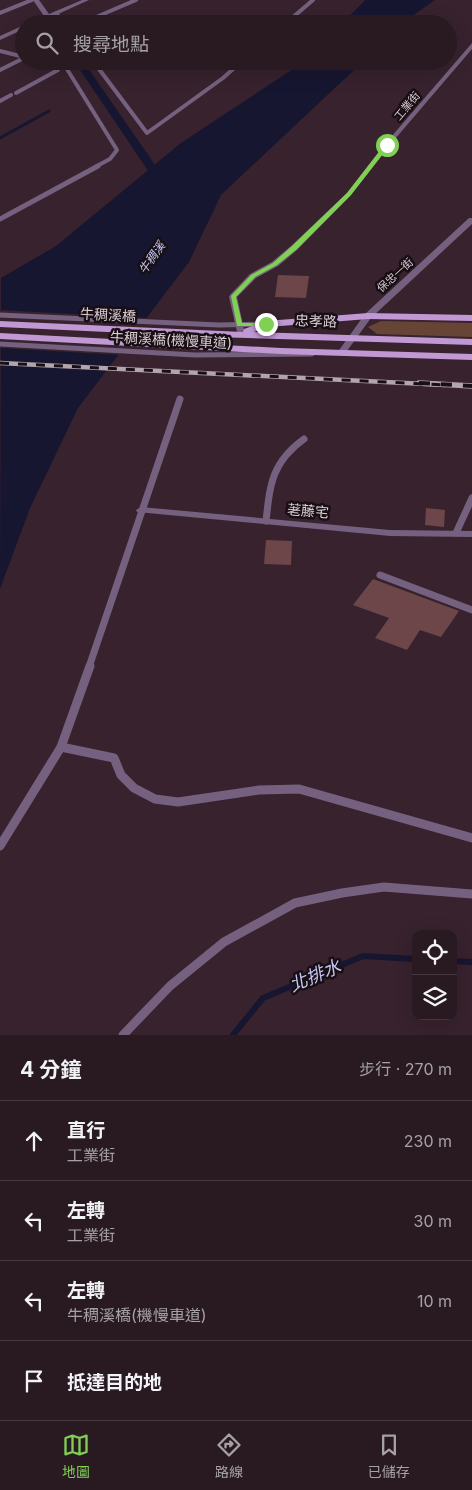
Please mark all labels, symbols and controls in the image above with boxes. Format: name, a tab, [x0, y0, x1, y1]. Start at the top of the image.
search box	[15, 15, 457, 70]
icon: search	[33, 29, 61, 57]
text: 搜尋地點	[73, 33, 149, 56]
street label: 工業街	[391, 89, 423, 123]
route start	[376, 134, 399, 157]
water label: 牛稠溪	[135, 237, 169, 277]
street label: 保忠一街	[374, 255, 416, 295]
street label: 牛稠溪橋	[80, 305, 136, 324]
street label: 忠孝路	[295, 311, 337, 330]
route end	[255, 313, 278, 336]
street label: 牛稠溪橋(機慢車道)	[110, 328, 232, 351]
street label: 荖藤宅	[286, 500, 330, 521]
map controls	[412, 930, 457, 1020]
button: locate	[412, 930, 457, 975]
water label: 北排水	[286, 955, 345, 996]
button: layers	[412, 975, 457, 1020]
text: 4 分鐘	[20, 1057, 81, 1082]
text: 步行 · 270 m	[359, 1059, 452, 1079]
text: 直行	[67, 1119, 105, 1142]
icon: ahead	[20, 1127, 48, 1155]
text: 230 m	[404, 1131, 452, 1151]
text: 工業街	[67, 1145, 115, 1165]
text: 左轉	[67, 1199, 105, 1222]
icon: left	[20, 1207, 48, 1235]
text: 30 m	[414, 1211, 452, 1231]
text: 工業街	[67, 1225, 115, 1245]
text: 左轉	[67, 1279, 105, 1302]
icon: left	[20, 1287, 48, 1315]
text: 10 m	[417, 1291, 452, 1311]
text: 牛稠溪橋(機慢車道)	[67, 1305, 207, 1325]
icon: arrive	[20, 1367, 48, 1395]
text: 抵達目的地	[67, 1371, 162, 1394]
tab: 地圖	[62, 1431, 90, 1481]
tab: 路線	[215, 1431, 243, 1481]
tab: 已儲存	[368, 1431, 410, 1481]

